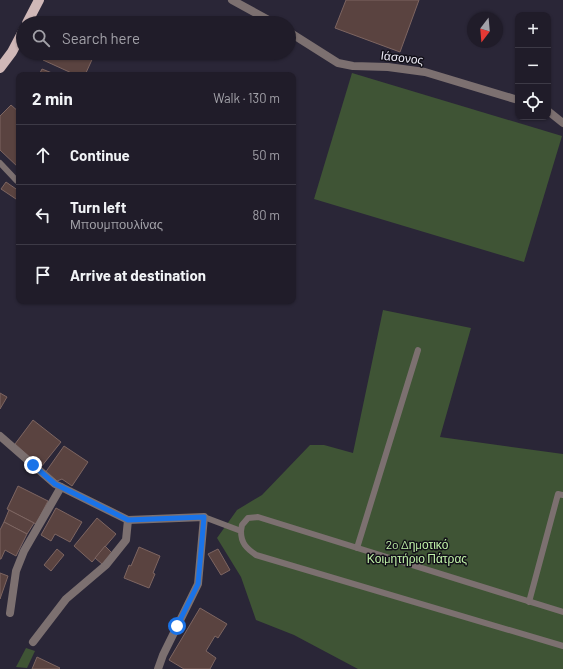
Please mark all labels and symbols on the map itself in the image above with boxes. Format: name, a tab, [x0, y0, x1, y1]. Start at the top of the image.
north arrow	[467, 12, 503, 48]
street label: Ιάσονος	[380, 47, 424, 68]
route end	[24, 456, 42, 474]
park label: 2o Δημοτικό Κοιμητήριο Πάτρας	[367, 537, 467, 566]
route start	[168, 617, 186, 635]

